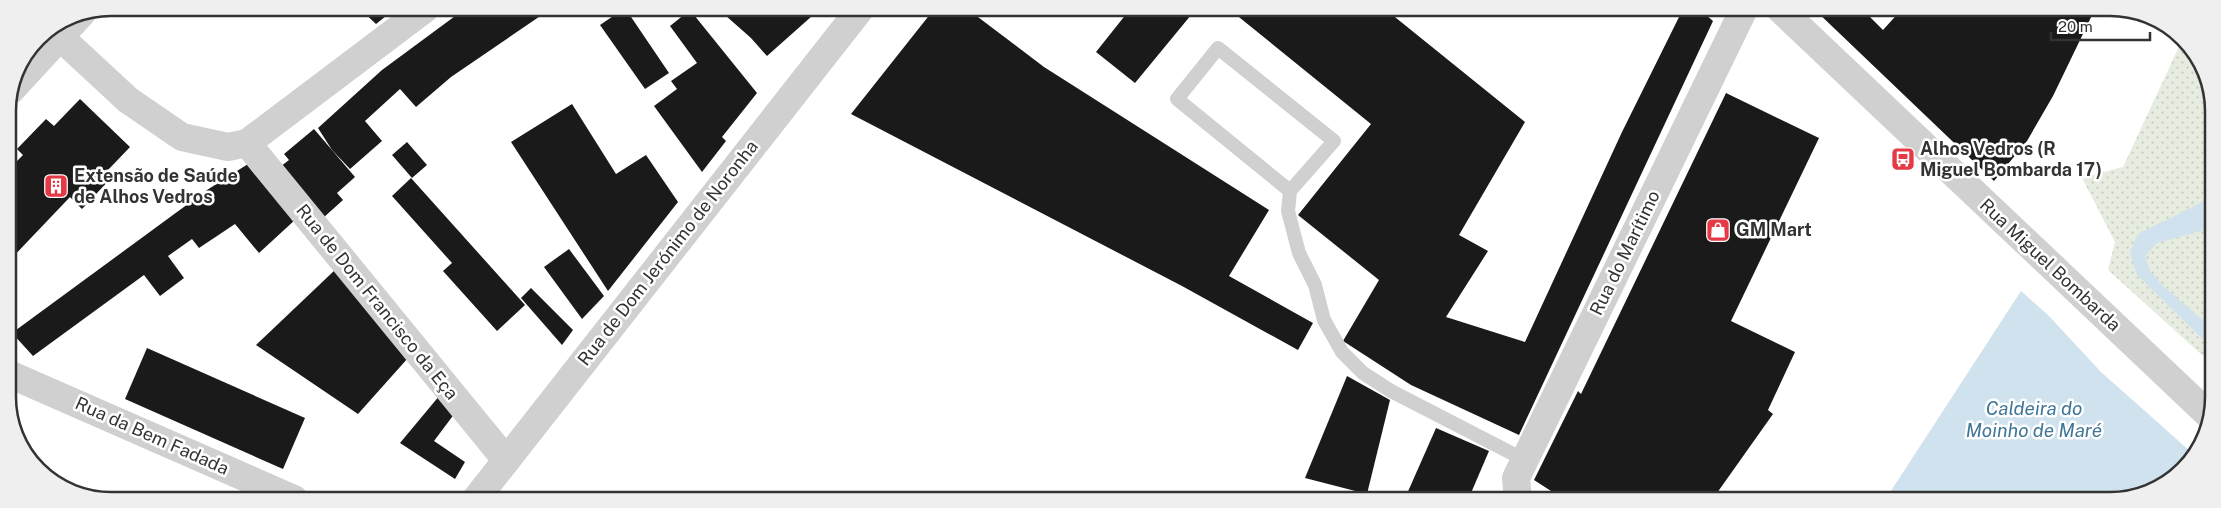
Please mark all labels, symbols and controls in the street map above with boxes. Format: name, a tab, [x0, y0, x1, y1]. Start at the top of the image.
scale bar	[2051, 10, 2150, 42]
text: 20 m	[2058, 18, 2093, 35]
street label: Rua de Dom Jerónimo de Noronha	[573, 136, 762, 369]
place label: Alhos Vedros (R Miguel Bombarda 17)	[1920, 138, 2102, 180]
bus stop icon: Alhos Vedros (R Miguel Bombarda 17)	[1890, 146, 1916, 172]
place label: Extensão de Saúde de Alhos Vedros	[74, 165, 238, 207]
building icon: Extensão de Saúde de Alhos Vedros	[43, 173, 69, 199]
street label: Rua do Marítimo	[1585, 187, 1664, 319]
street label: Rua Miguel Bombarda	[1976, 194, 2125, 335]
street label: Rua de Dom Francisco da Eça	[292, 200, 463, 403]
shop icon: GM Mart	[1705, 217, 1731, 243]
place label: GM Mart	[1736, 219, 1812, 240]
street label: Rua da Bem Fadada	[72, 392, 232, 479]
water label: Caldeira do Moinho de Maré	[1966, 397, 2102, 441]

